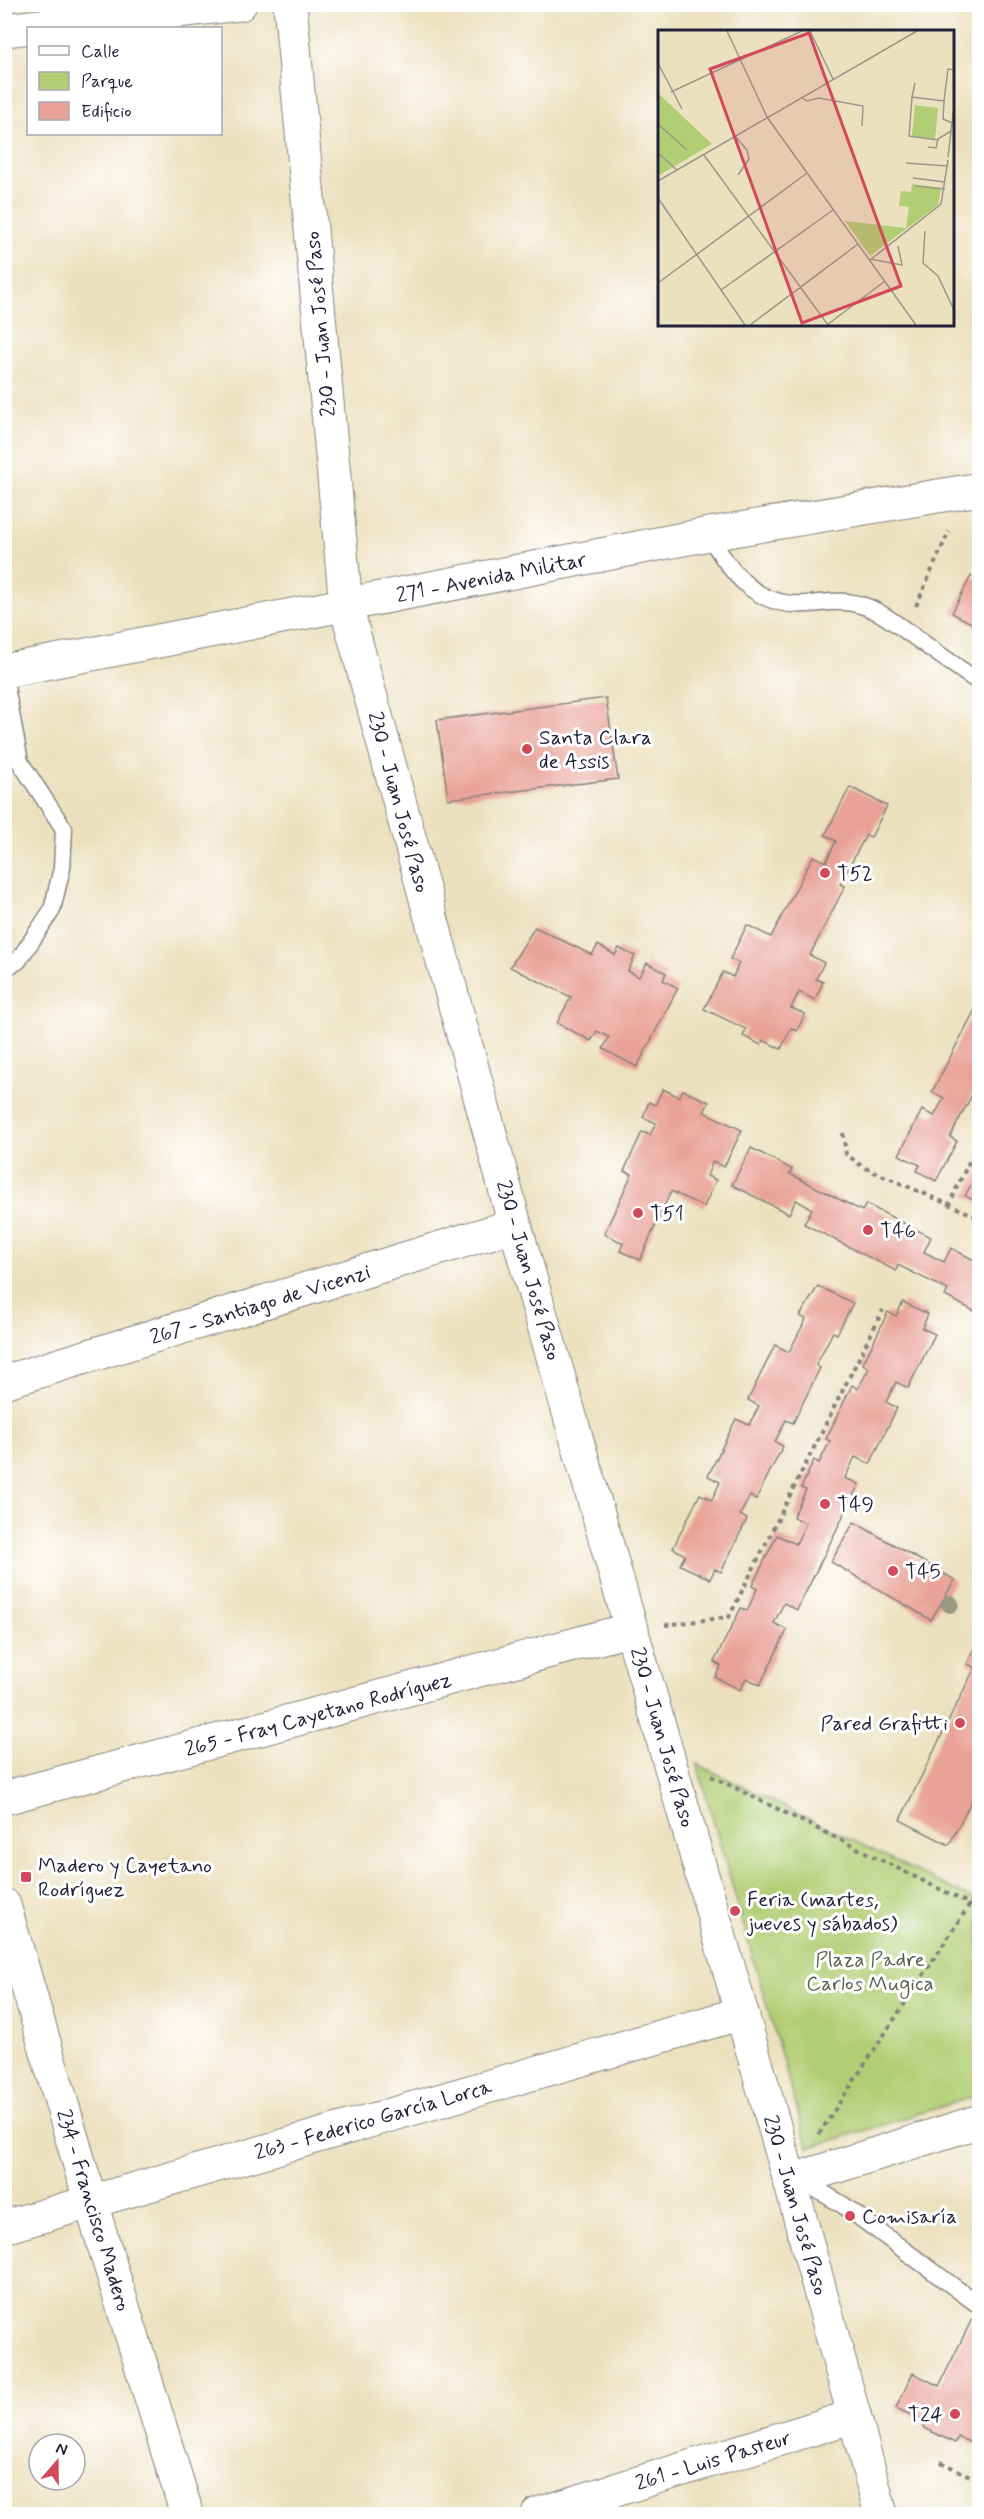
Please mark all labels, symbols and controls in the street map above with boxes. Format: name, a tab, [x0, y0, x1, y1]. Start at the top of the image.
legend	[27, 27, 222, 135]
inset map	[658, 30, 954, 326]
text: Calle	[81, 40, 120, 64]
text: Parque	[81, 70, 133, 94]
text: Edificio	[81, 100, 132, 124]
street label: 230 - Juan José Paso	[299, 230, 343, 418]
street label: 271 - Avenida Militar	[394, 546, 589, 610]
street label: 230 - Juan José Paso	[360, 709, 436, 896]
place label: Santa Clara de Assis	[539, 724, 652, 776]
marker: Santa Clara de Assis	[520, 742, 534, 756]
place label: T52	[837, 860, 873, 888]
marker: T52	[818, 866, 832, 880]
street label: 230 - Juan José Paso	[489, 1177, 567, 1364]
place label: T51	[650, 1200, 684, 1228]
marker: T51	[631, 1206, 645, 1220]
place label: T46	[880, 1217, 916, 1245]
marker: T46	[861, 1223, 875, 1237]
street label: 267 - Santiago de Vicenzi	[147, 1258, 374, 1352]
place label: T49	[837, 1491, 874, 1519]
marker: T49	[818, 1497, 832, 1511]
place label: T45	[905, 1558, 941, 1586]
marker: T45	[886, 1564, 900, 1578]
street label: 230 - Juan José Paso	[623, 1644, 701, 1831]
street label: 265 - Fray Cayetano Rodríguez	[182, 1666, 455, 1764]
place label: Pared Grafitti	[821, 1710, 948, 1738]
marker: Pared Grafitti	[953, 1716, 967, 1730]
place label: Madero y Cayetano Rodríguez	[38, 1852, 212, 1904]
marker: Madero y Cayetano Rodríguez	[19, 1870, 33, 1884]
place label: Feria (martes, jueves y sábados)	[746, 1886, 898, 1938]
marker: Feria (martes, jueves y sábados)	[728, 1904, 742, 1918]
park label: Plaza Padre Carlos Mugica	[806, 1946, 934, 1999]
street label: 263 - Federico García Lorca	[252, 2073, 495, 2167]
street label: 234 - Francisco Madero	[49, 2106, 137, 2315]
street label: 230 - Juan José Paso	[756, 2112, 834, 2299]
place label: Comisaría	[862, 2203, 957, 2231]
marker: Comisaría	[843, 2209, 857, 2223]
place label: T24	[908, 2401, 943, 2429]
marker: T24	[948, 2407, 962, 2421]
street label: 261 - Luis Pasteur	[632, 2424, 795, 2498]
north arrow	[27, 2432, 87, 2492]
text: N	[53, 2438, 70, 2461]

